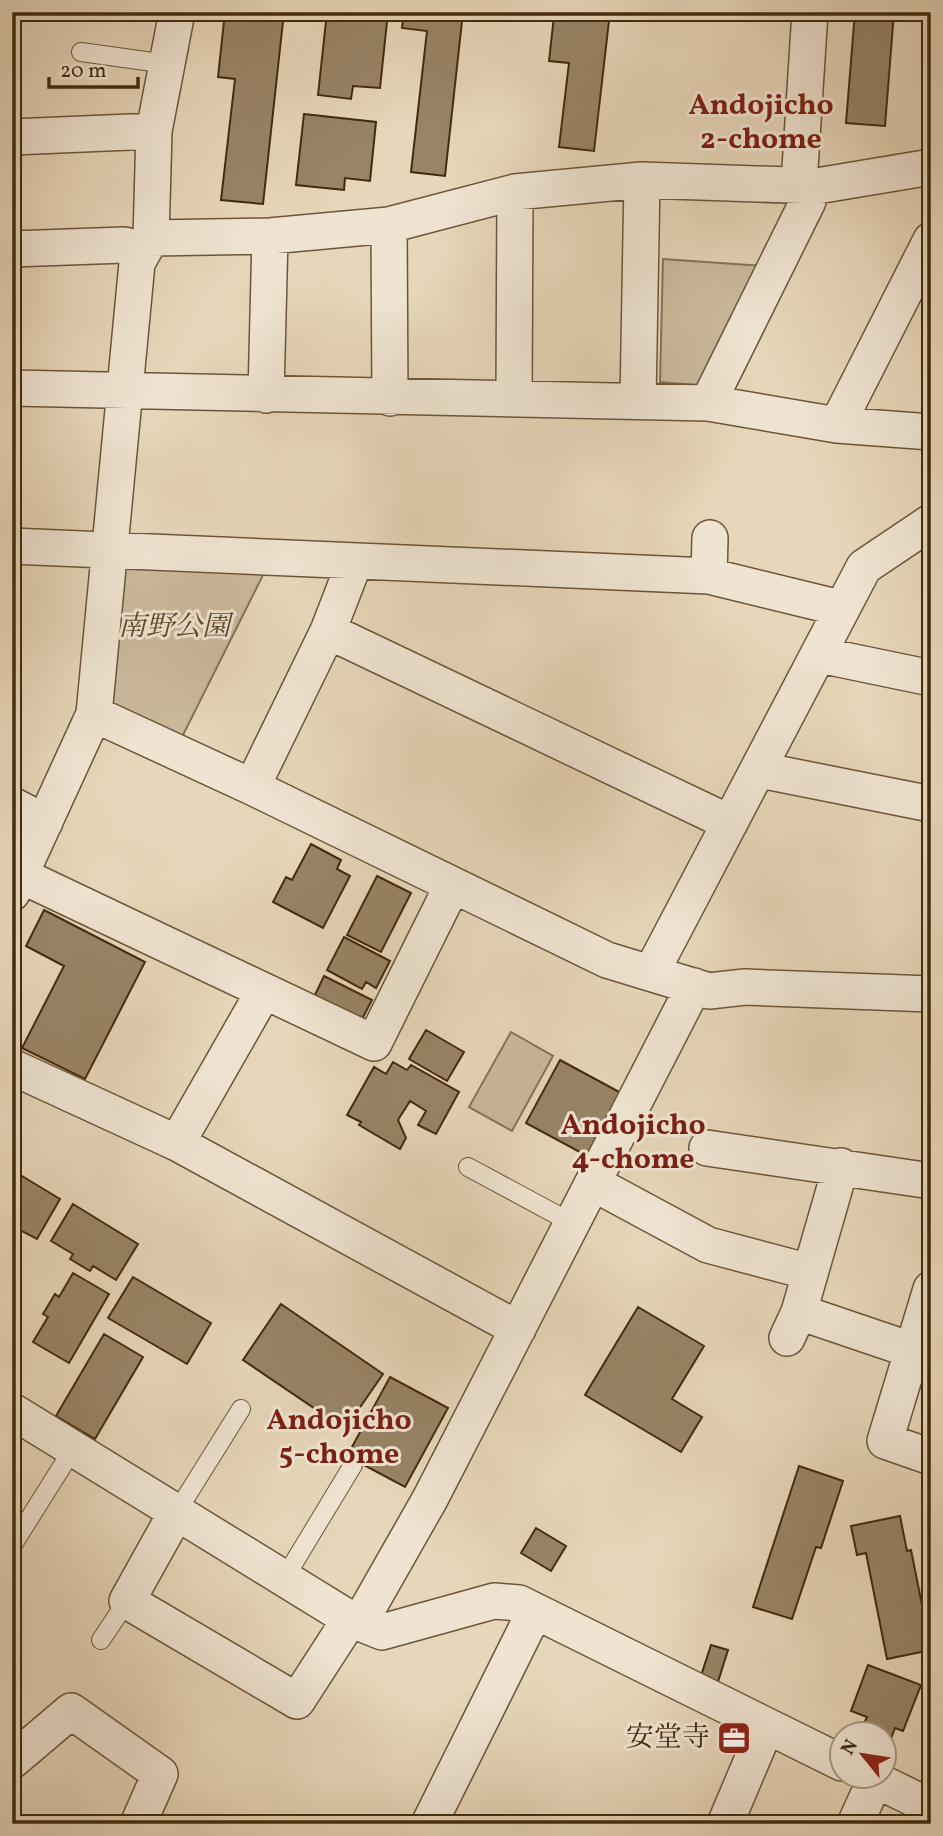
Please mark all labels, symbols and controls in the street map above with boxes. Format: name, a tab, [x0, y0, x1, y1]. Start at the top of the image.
scale bar	[49, 46, 138, 90]
text: 20 m	[60, 57, 106, 86]
district label: Andojicho 2-chome	[688, 85, 834, 161]
park label: 南野公園	[118, 608, 234, 647]
district label: Andojicho 4-chome	[560, 1105, 706, 1181]
district label: Andojicho 5-chome	[266, 1400, 412, 1476]
place label: 安堂寺	[626, 1719, 710, 1758]
office icon: 安堂寺	[715, 1719, 753, 1757]
north arrow	[828, 1720, 898, 1790]
text: N	[835, 1735, 865, 1760]

